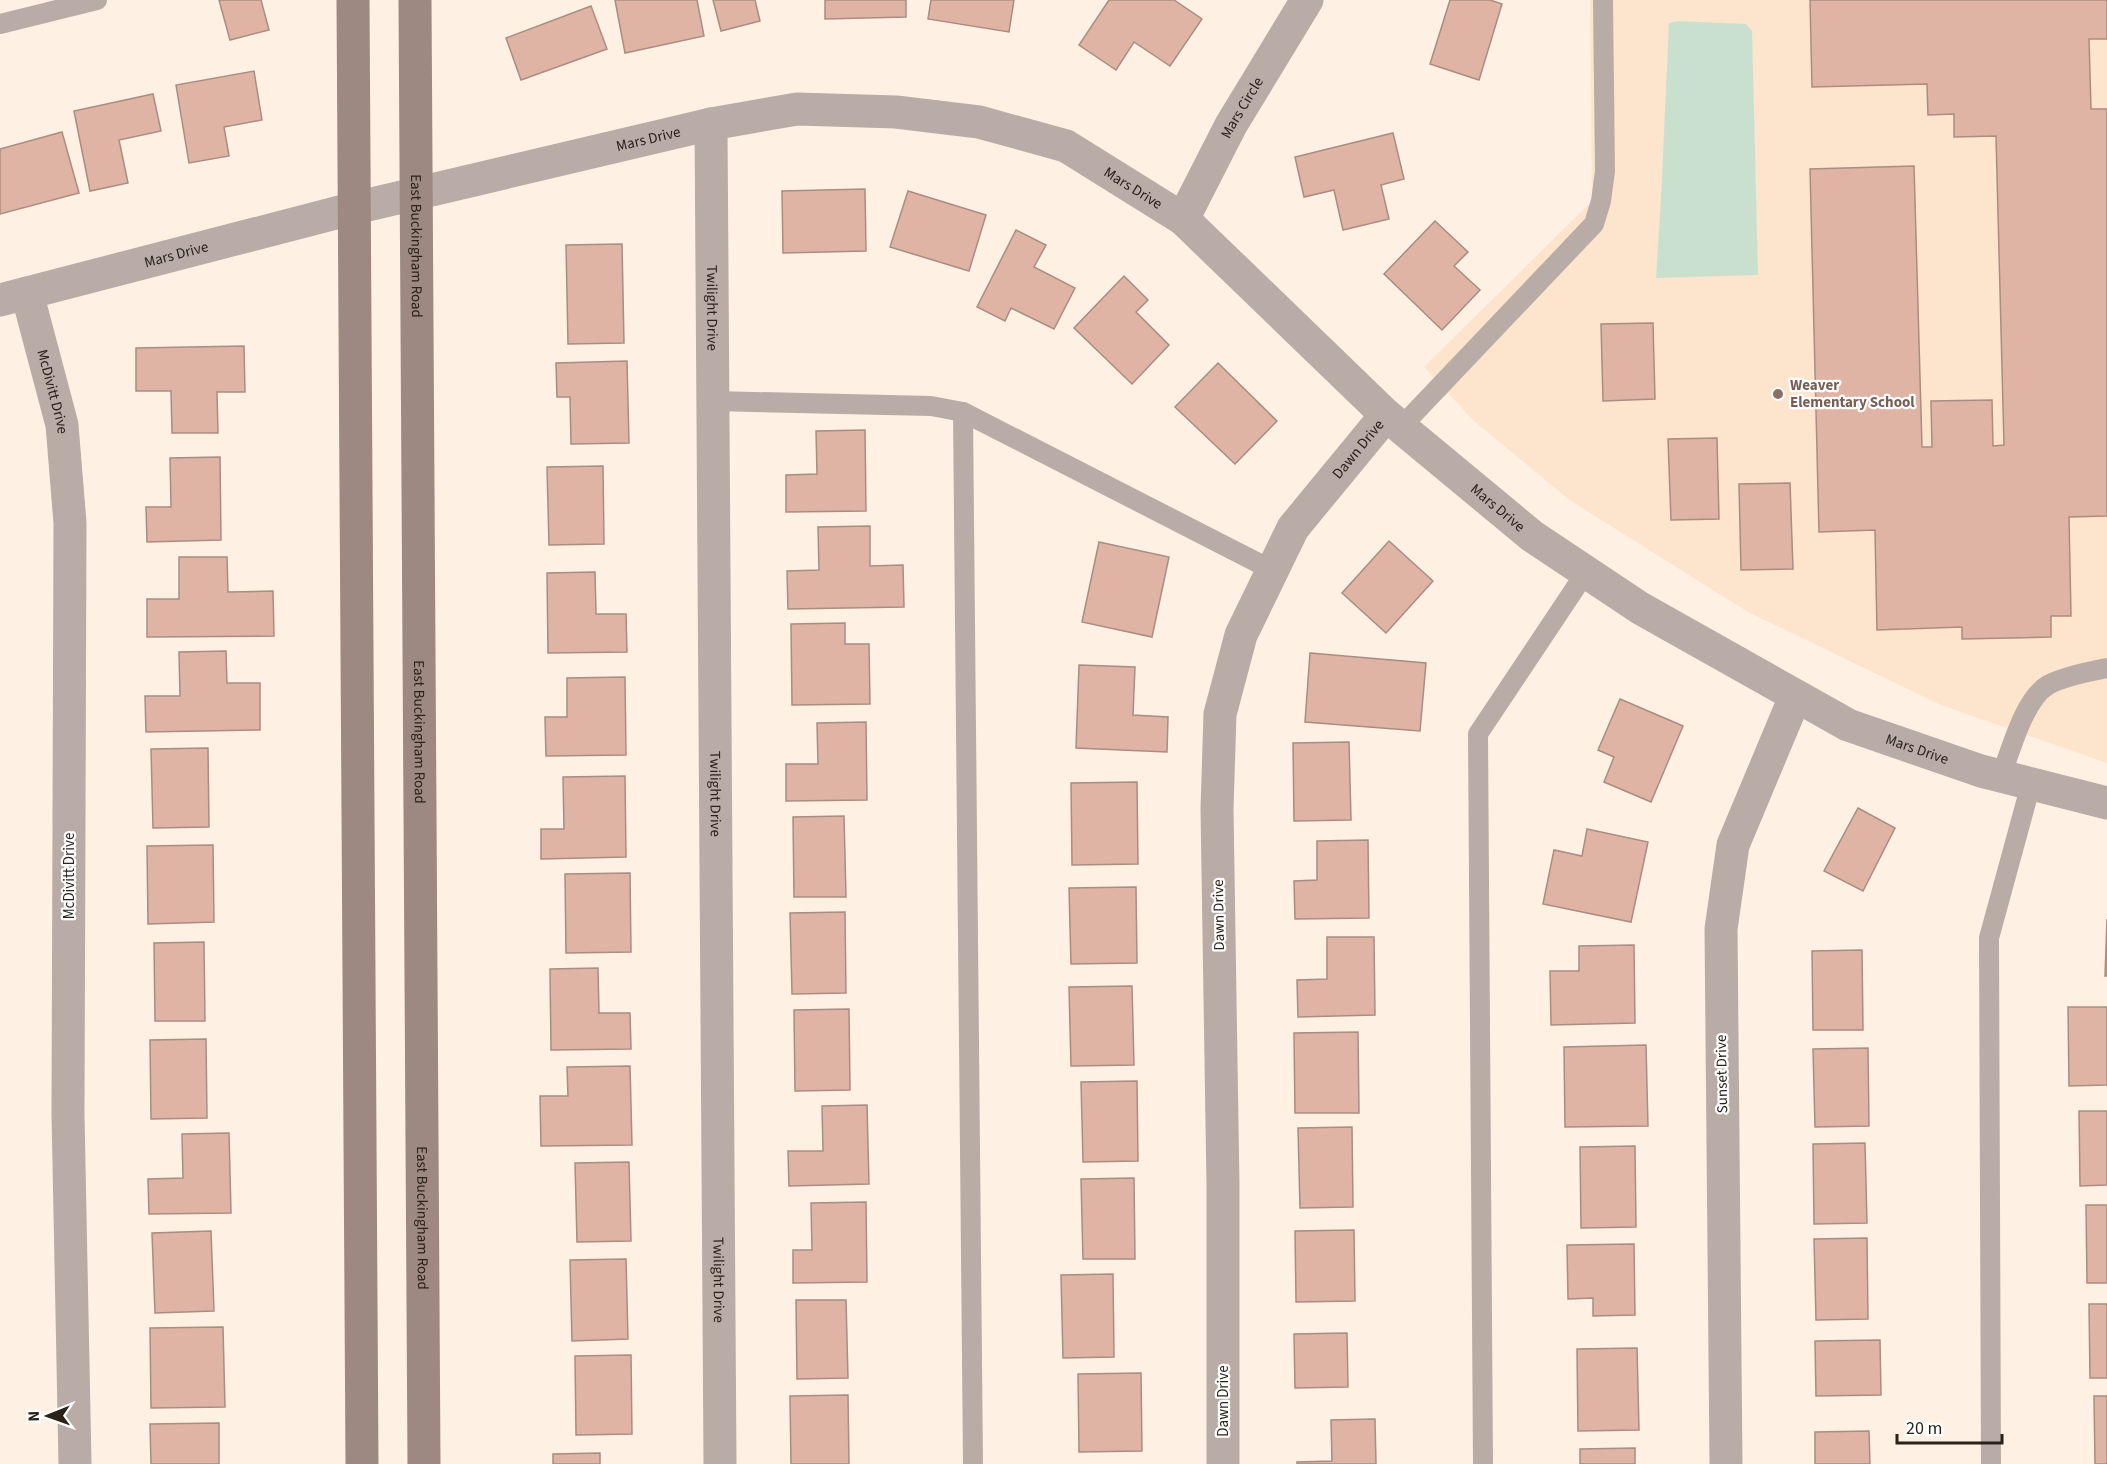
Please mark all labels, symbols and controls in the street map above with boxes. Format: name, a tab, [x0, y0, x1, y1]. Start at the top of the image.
street label: Mars Circle	[1215, 73, 1268, 142]
street label: Mars Drive	[614, 121, 683, 157]
street label: Mars Drive	[1100, 162, 1167, 214]
street label: East Buckingham Road	[406, 174, 427, 318]
street label: Mars Drive	[142, 236, 211, 273]
street label: Twilight Drive	[701, 265, 723, 351]
street label: McDivitt Drive	[32, 347, 73, 435]
place label: Weaver Elementary School	[1790, 375, 1915, 413]
marker: Weaver Elementary School	[1771, 387, 1785, 401]
street label: Dawn Drive	[1327, 415, 1389, 483]
street label: Mars Drive	[1466, 479, 1530, 537]
street label: East Buckingham Road	[409, 660, 430, 804]
street label: Mars Drive	[1883, 728, 1952, 770]
street label: Twilight Drive	[705, 751, 726, 837]
street label: McDivitt Drive	[59, 833, 80, 919]
street label: Dawn Drive	[1208, 879, 1230, 951]
street label: Sunset Drive	[1711, 1035, 1733, 1113]
street label: East Buckingham Road	[412, 1146, 433, 1290]
street label: Twilight Drive	[708, 1237, 730, 1323]
street label: Dawn Drive	[1213, 1365, 1234, 1437]
north arrow	[18, 1386, 78, 1446]
scale bar	[1897, 1407, 2002, 1445]
text: N	[23, 1411, 45, 1422]
text: 20 m	[1906, 1416, 1942, 1441]

